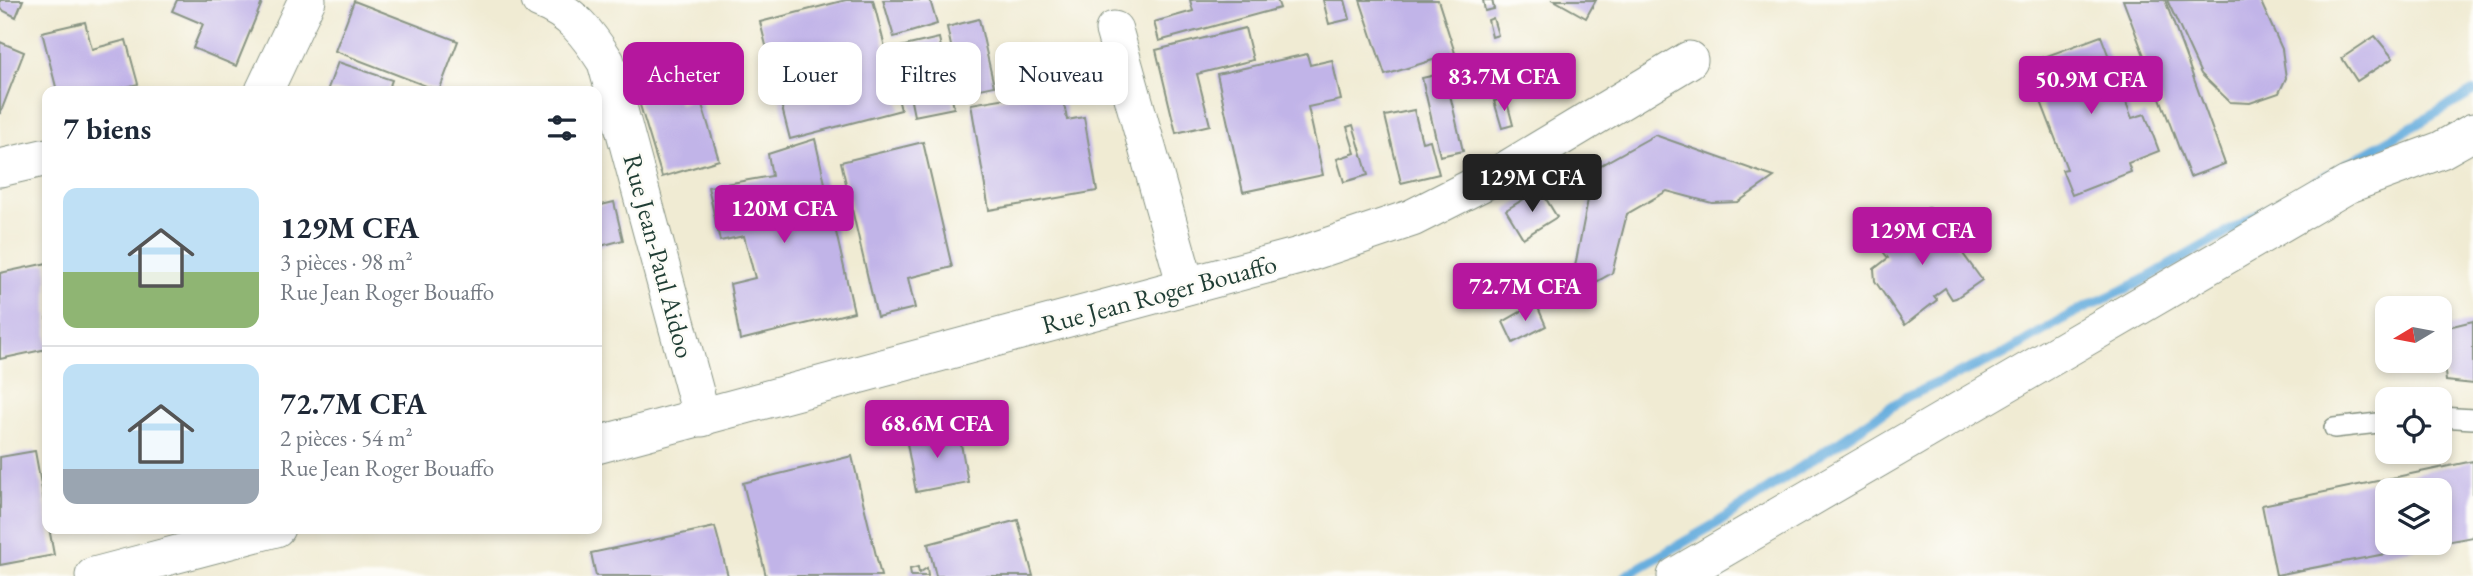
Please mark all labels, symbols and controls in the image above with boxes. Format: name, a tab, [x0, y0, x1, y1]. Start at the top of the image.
chip: Acheter	[623, 42, 744, 105]
chip: Louer	[758, 42, 862, 105]
chip: Filtres	[876, 42, 981, 105]
chip: Nouveau	[995, 42, 1128, 105]
pin: 83.7M CFA	[1424, 54, 1584, 113]
pin: 50.9M CFA	[2011, 57, 2171, 116]
text: 83.7M CFA	[1448, 61, 1560, 91]
text: 50.9M CFA	[2035, 64, 2147, 94]
text: 7 biens	[63, 109, 151, 148]
icon: filters	[543, 109, 581, 147]
street label: Rue Jean-Paul Aidoo	[615, 150, 703, 362]
pin: 129M CFA	[1460, 154, 1604, 214]
text: 129M CFA	[1479, 162, 1585, 192]
pin: 120M CFA	[712, 186, 856, 245]
text: 120M CFA	[731, 193, 837, 223]
text: 129M CFA	[280, 208, 419, 247]
pin: 129M CFA	[1850, 208, 1994, 267]
text: 129M CFA	[1869, 215, 1975, 245]
icon: home	[119, 216, 203, 300]
street label: Rue Jean Roger Bouaffo	[1038, 246, 1280, 342]
text: 3 pièces · 98 m²	[280, 247, 413, 277]
pin: 72.7M CFA	[1445, 264, 1605, 323]
text: 72.7M CFA	[1469, 271, 1581, 301]
text: Rue Jean Roger Bouaffo	[280, 277, 494, 307]
north arrow	[2375, 296, 2452, 373]
map controls	[2375, 296, 2452, 555]
text: 72.7M CFA	[280, 384, 427, 423]
button: locate	[2375, 387, 2452, 464]
icon: home	[119, 392, 203, 476]
pin: 68.6M CFA	[857, 400, 1017, 460]
text: 68.6M CFA	[881, 408, 993, 438]
text: 2 pièces · 54 m²	[280, 423, 413, 453]
text: Rue Jean Roger Bouaffo	[280, 453, 494, 483]
button: layers	[2375, 478, 2452, 555]

